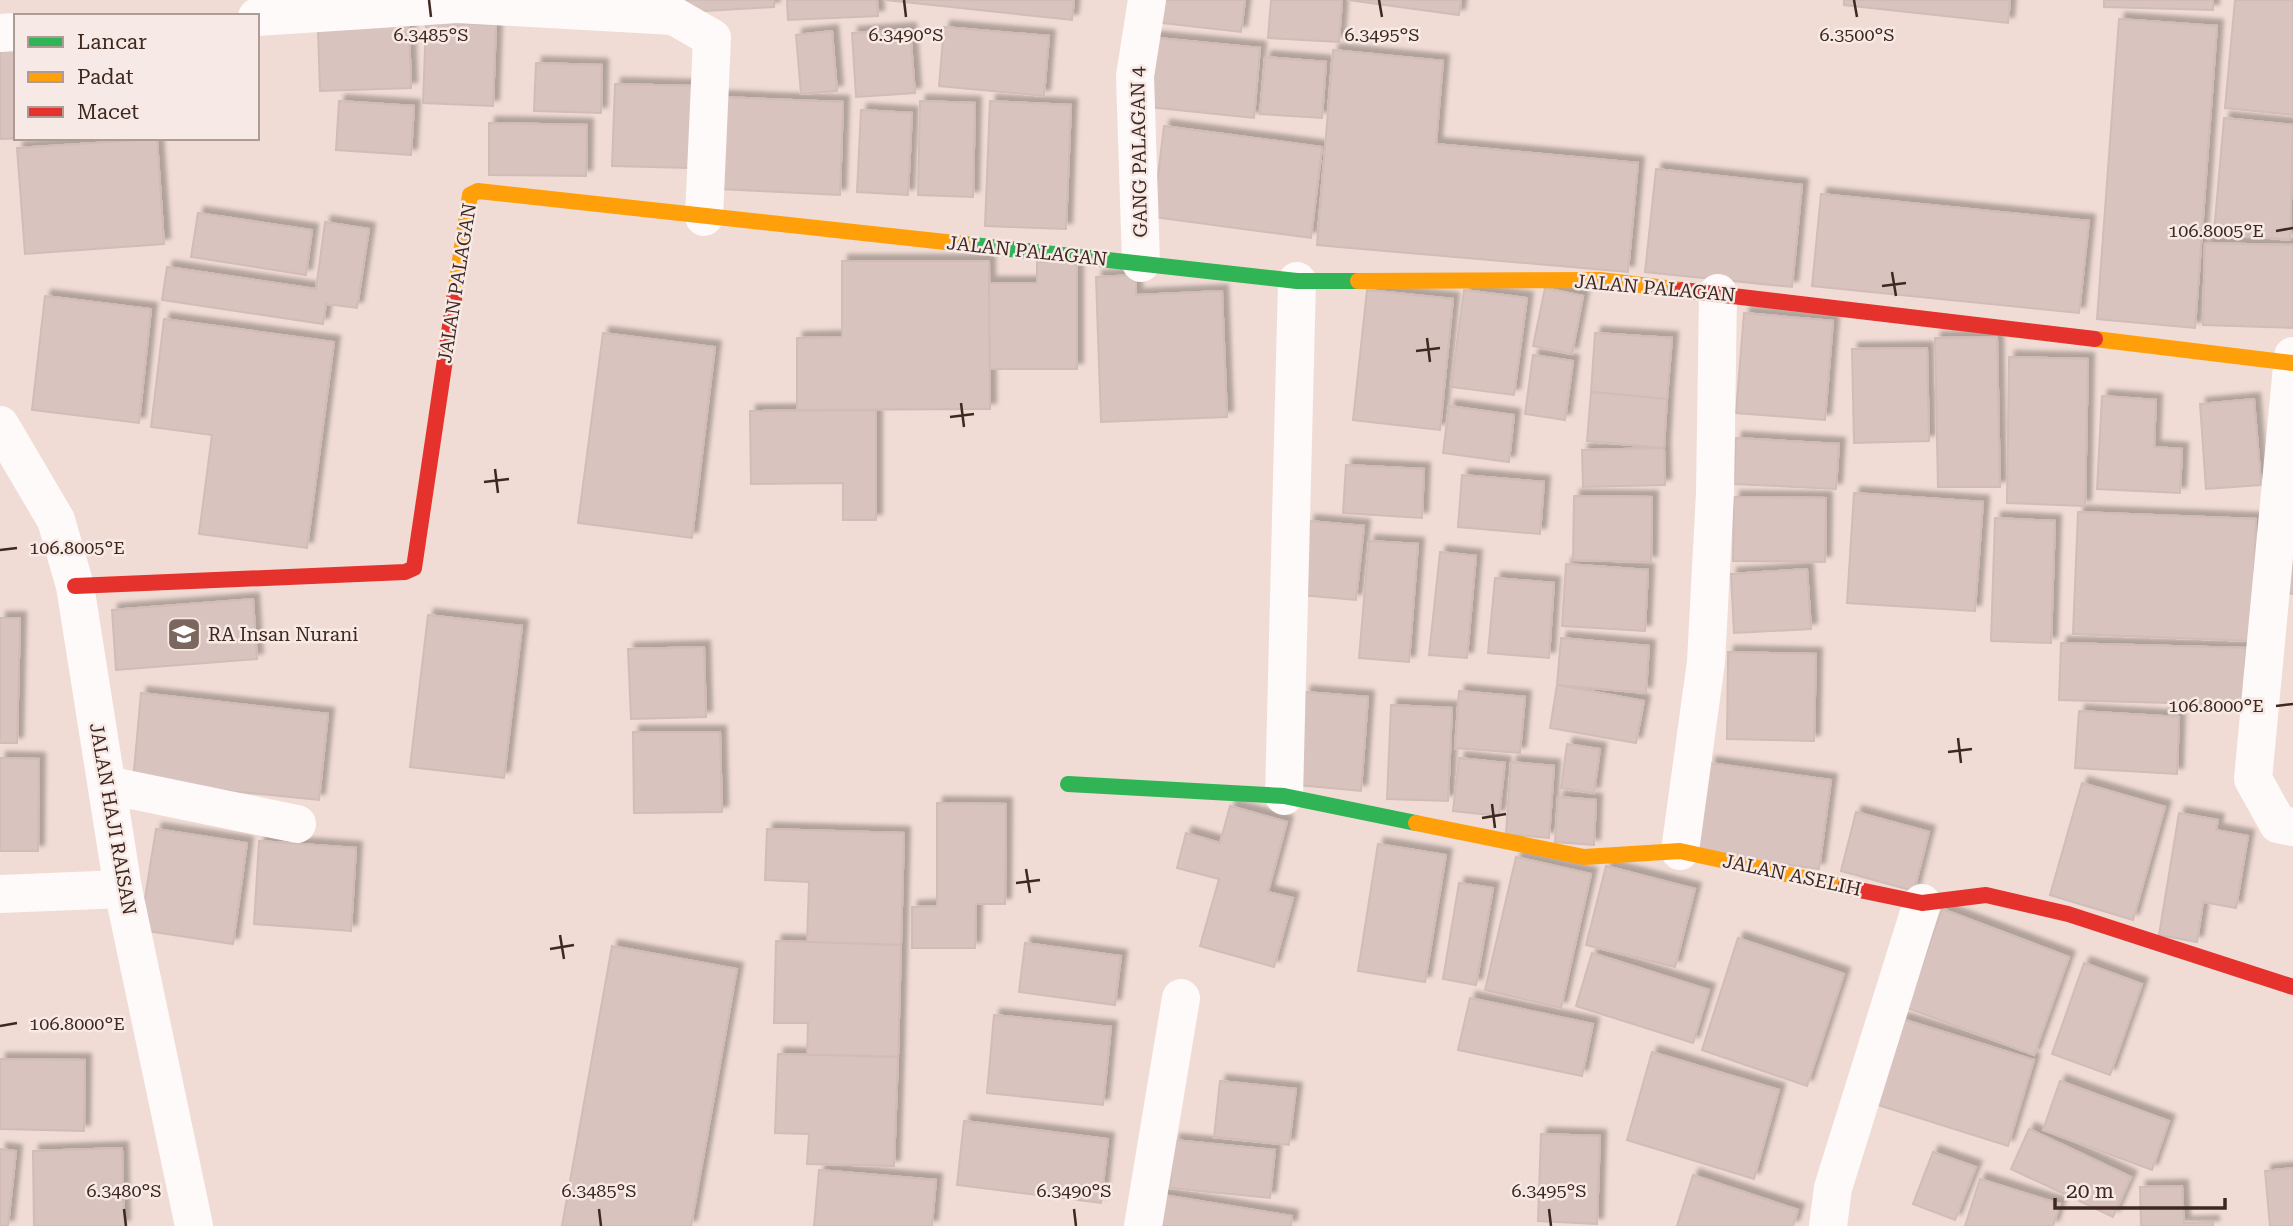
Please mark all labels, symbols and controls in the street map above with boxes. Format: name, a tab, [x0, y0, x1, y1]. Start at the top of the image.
legend	[14, 14, 259, 140]
text: 6.3485°S	[394, 24, 469, 45]
text: 6.3490°S	[869, 24, 944, 45]
text: 6.3495°S	[1345, 24, 1420, 45]
text: 6.3500°S	[1820, 24, 1895, 45]
text: Lancar	[77, 30, 147, 54]
text: Padat	[77, 65, 134, 89]
street label: GANG PALAGAN 4	[1126, 66, 1152, 238]
text: Macet	[77, 100, 139, 124]
street label: JALAN PALAGAN	[433, 201, 481, 365]
text: 106.8005°E	[2168, 220, 2264, 241]
street label: JALAN PALAGAN	[945, 231, 1109, 271]
street label: JALAN PALAGAN	[1574, 270, 1736, 306]
text: 106.8005°E	[29, 537, 125, 558]
school or university icon: RA Insan Nurani	[165, 615, 203, 653]
place label: RA Insan Nurani	[208, 623, 358, 646]
text: 106.8000°E	[2168, 695, 2264, 716]
street label: JALAN HAJI RAISAN	[85, 721, 141, 917]
street label: JALAN ASELIH	[1721, 849, 1863, 901]
text: 106.8000°E	[29, 1013, 125, 1034]
scale bar	[2055, 1166, 2225, 1210]
text: 20 m	[2066, 1179, 2114, 1203]
text: 6.3480°S	[87, 1180, 162, 1201]
text: 6.3485°S	[562, 1180, 637, 1201]
text: 6.3490°S	[1037, 1180, 1112, 1201]
text: 6.3495°S	[1512, 1180, 1587, 1201]

